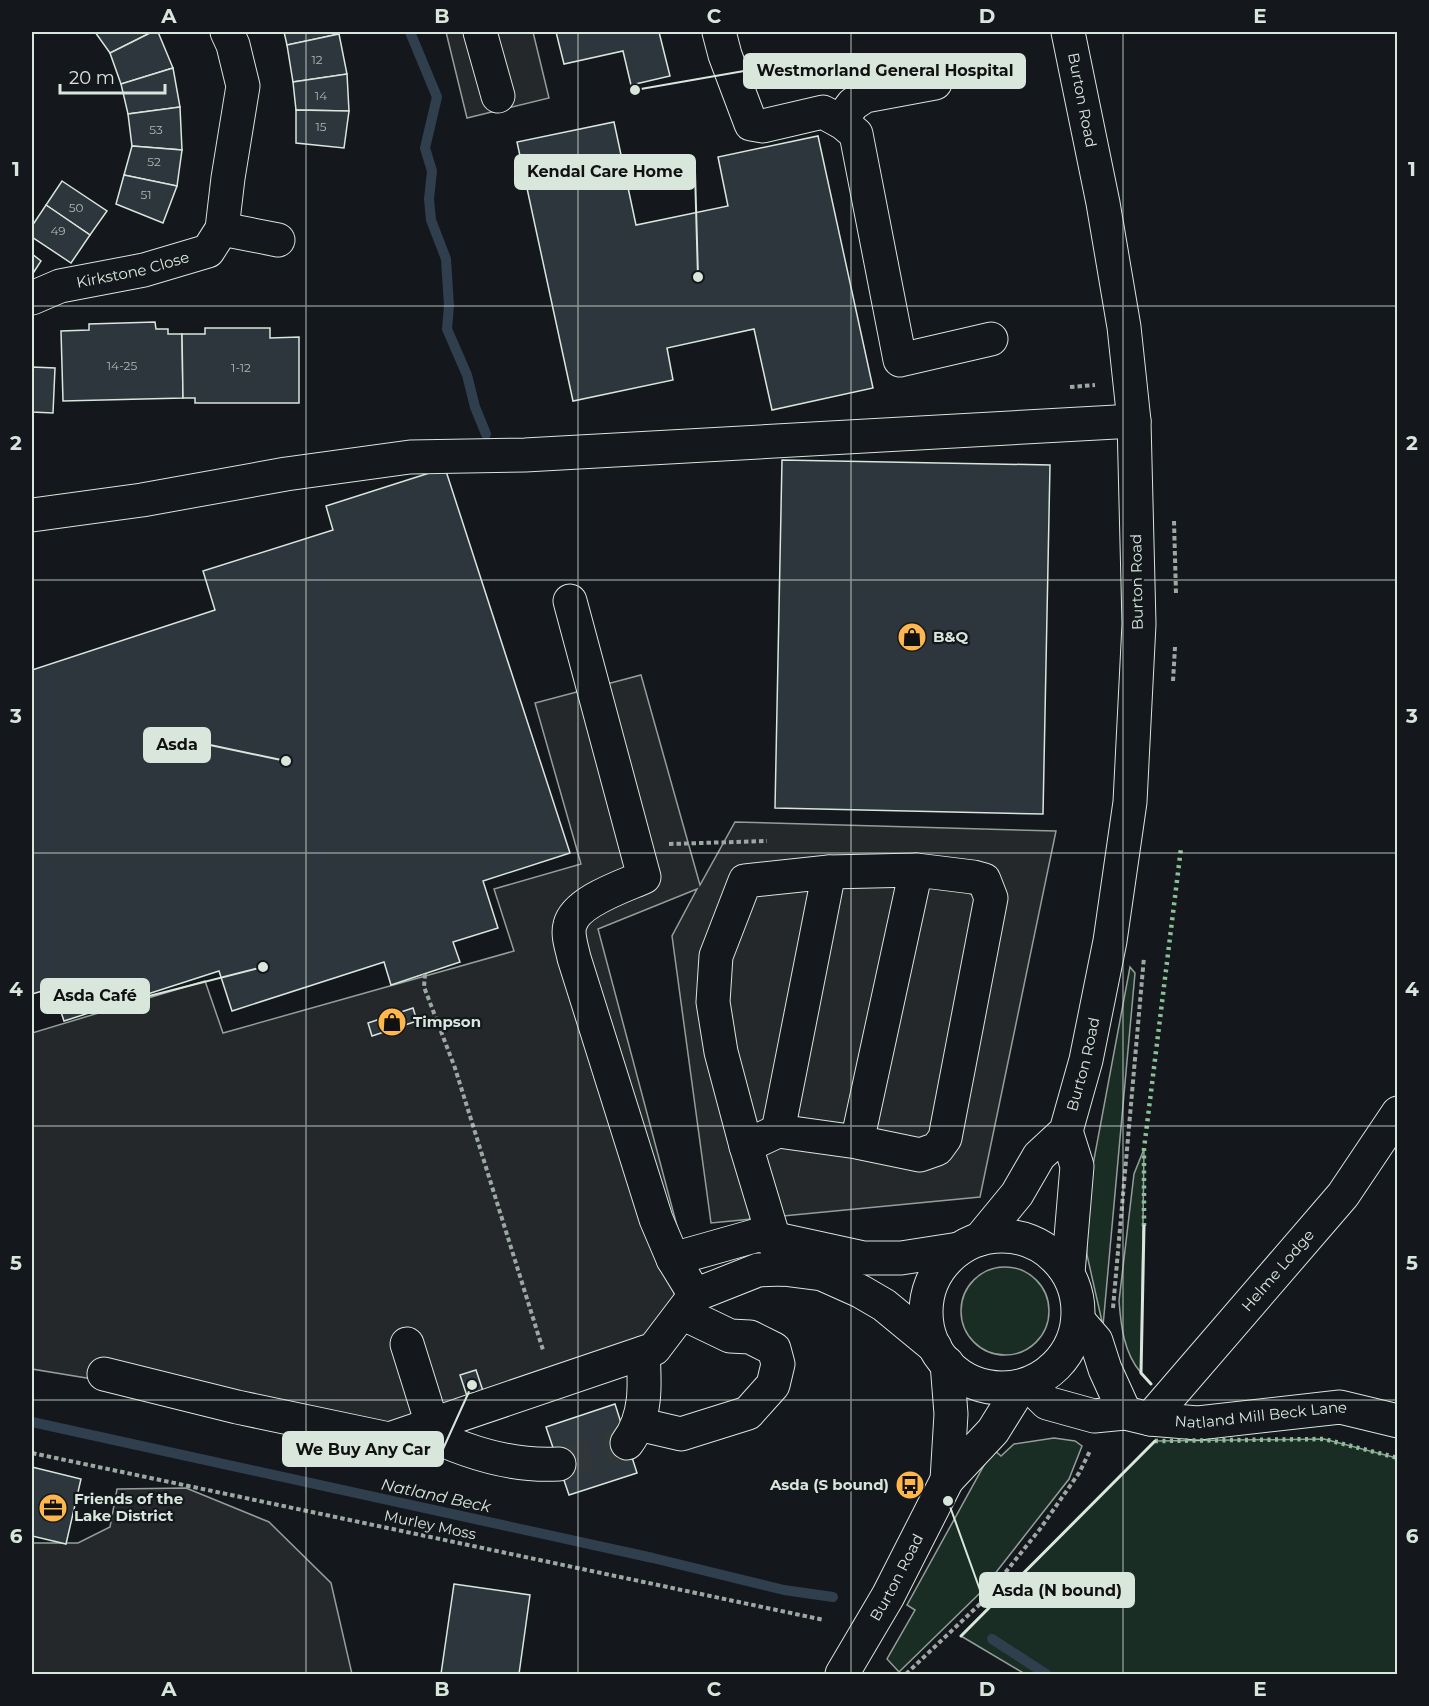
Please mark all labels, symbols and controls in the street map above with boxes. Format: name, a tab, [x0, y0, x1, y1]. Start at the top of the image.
text: A	[160, 4, 177, 28]
text: B	[434, 4, 450, 28]
text: C	[707, 4, 722, 28]
text: D	[979, 4, 995, 28]
text: E	[1253, 4, 1267, 28]
street label: Burton Road	[1064, 51, 1101, 149]
house number: 12	[311, 52, 323, 67]
callout: Westmorland General Hospital	[744, 54, 1025, 88]
scale bar	[60, 57, 165, 95]
text: Westmorland General Hospital	[756, 61, 1014, 80]
text: 20 m	[69, 67, 115, 89]
house number: 14	[315, 88, 327, 103]
house number: 15	[315, 119, 327, 134]
house number: 53	[149, 122, 163, 137]
house number: 52	[147, 154, 161, 169]
callout: Kendal Care Home	[515, 155, 695, 189]
text: 1	[12, 157, 20, 181]
text: 1	[1408, 157, 1416, 181]
text: Kendal Care Home	[527, 162, 683, 181]
house number: 51	[140, 187, 152, 202]
house number: 50	[69, 200, 83, 215]
house number: 49	[50, 223, 66, 238]
street label: Kirkstone Close	[75, 247, 191, 292]
house number: 14-25	[107, 358, 137, 373]
house number: 1-12	[231, 360, 251, 375]
text: 2	[10, 431, 22, 455]
text: 2	[1406, 431, 1418, 455]
street label: Burton Road	[1126, 534, 1147, 630]
shop icon: B&Q	[896, 621, 928, 653]
place label: B&Q	[933, 627, 968, 646]
text: 3	[9, 704, 22, 728]
text: 3	[1405, 704, 1418, 728]
callout: Asda	[144, 728, 210, 762]
text: Asda	[155, 735, 198, 754]
text: 4	[9, 977, 23, 1001]
text: 4	[1405, 977, 1419, 1001]
callout: Asda Café	[41, 979, 149, 1013]
text: Asda Café	[52, 986, 137, 1005]
shop icon: Timpson	[376, 1006, 408, 1038]
place label: Timpson	[413, 1012, 481, 1031]
street label: Burton Road	[1062, 1016, 1103, 1113]
street label: Helme Lodge	[1237, 1225, 1318, 1315]
text: 5	[10, 1251, 22, 1275]
text: 5	[1406, 1251, 1418, 1275]
street label: Natland Mill Beck Lane	[1174, 1397, 1349, 1432]
callout: We Buy Any Car	[283, 1432, 443, 1466]
text: We Buy Any Car	[295, 1440, 431, 1459]
bus stop icon: Asda (S bound)	[894, 1469, 926, 1501]
water label: Natland Beck	[379, 1475, 494, 1517]
place label: Asda (S bound)	[769, 1475, 889, 1494]
place label: Friends of the Lake District	[74, 1489, 183, 1525]
office icon: Friends of the Lake District	[37, 1492, 69, 1524]
street label: Murley Moss	[382, 1505, 478, 1544]
text: 6	[10, 1524, 23, 1548]
text: 6	[1406, 1524, 1419, 1548]
street label: Burton Road	[865, 1530, 927, 1624]
callout: Asda (N bound)	[980, 1573, 1134, 1607]
text: Asda (N bound)	[991, 1581, 1122, 1600]
text: A	[160, 1677, 177, 1701]
text: B	[434, 1677, 450, 1701]
text: C	[707, 1677, 722, 1701]
text: D	[979, 1677, 995, 1701]
text: E	[1253, 1677, 1267, 1701]

